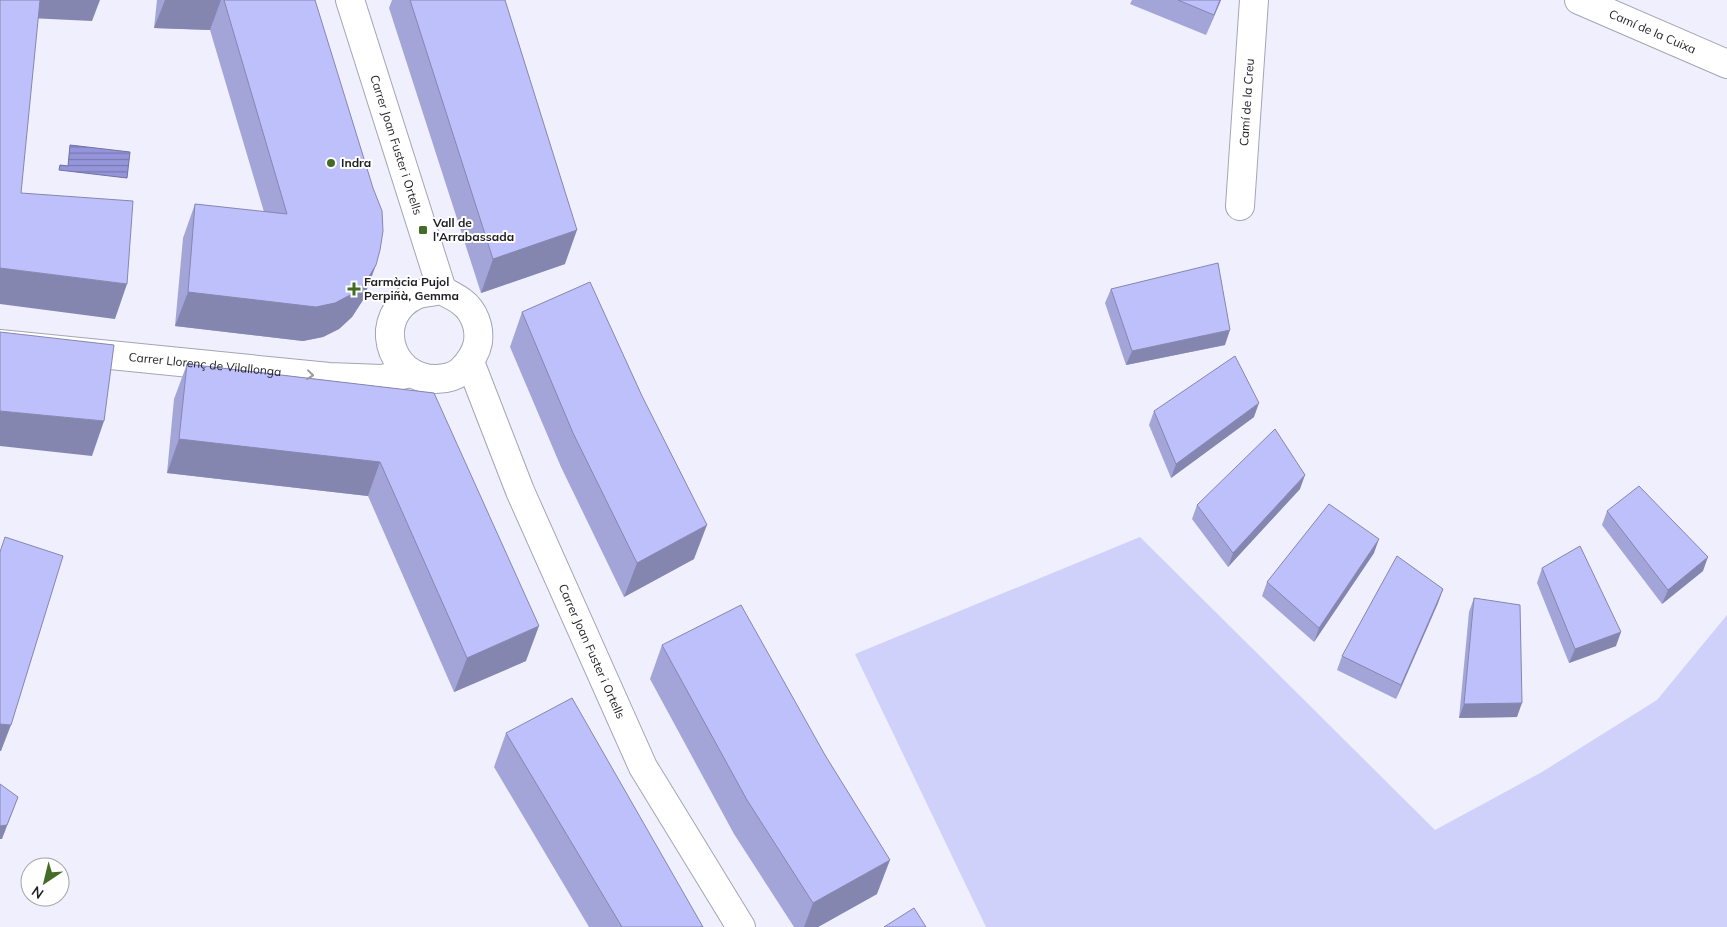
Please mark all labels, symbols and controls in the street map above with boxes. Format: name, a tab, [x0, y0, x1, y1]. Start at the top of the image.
street label: Camí de la Cuixa	[1607, 6, 1698, 57]
street label: Camí de la Creu	[1236, 58, 1257, 147]
street label: Carrer Joan Fuster i Ortells	[367, 73, 426, 217]
place label: Indra	[341, 155, 371, 170]
marker: Indra	[325, 157, 337, 169]
place label: Vall de l'Arrabassada	[432, 215, 514, 244]
marker: Vall de l'Arrabassada	[417, 224, 429, 236]
place label: Farmàcia Pujol Perpiñà, Gemma	[364, 274, 459, 303]
marker: Farmàcia Pujol Perpiñà, Gemma	[348, 283, 360, 295]
street label: Carrer Llorenç de Vilallonga	[128, 349, 282, 379]
one-way arrow	[306, 369, 314, 380]
street label: Carrer Joan Fuster i Ortells	[555, 581, 629, 721]
north arrow	[20, 857, 70, 907]
text: N	[28, 882, 47, 903]

